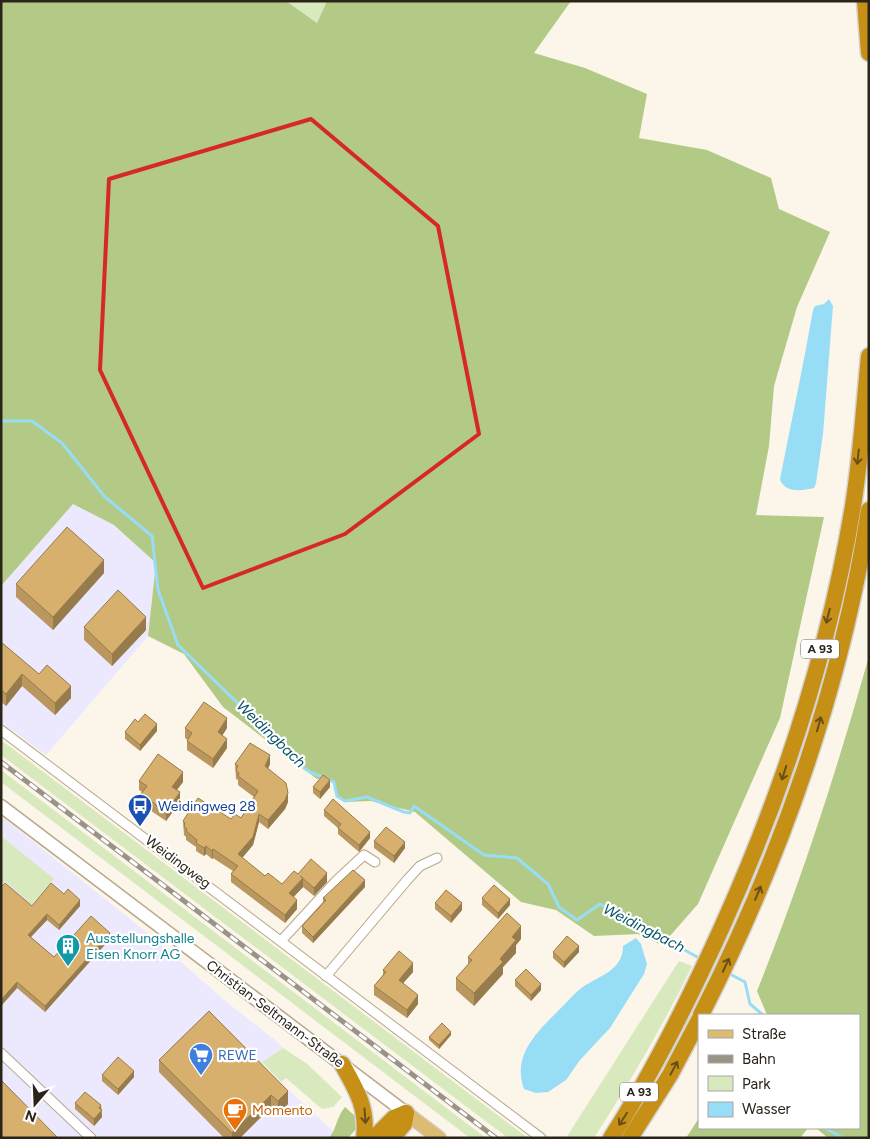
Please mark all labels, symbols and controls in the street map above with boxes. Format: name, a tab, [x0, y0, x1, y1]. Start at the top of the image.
one-way arrow	[853, 449, 863, 465]
one-way arrow	[823, 608, 832, 624]
road number: A 93	[801, 640, 839, 659]
water label: Weidingbach	[233, 697, 309, 771]
one-way arrow	[814, 716, 824, 732]
one-way arrow	[779, 764, 788, 780]
bus stop icon: Weidingweg 28	[127, 793, 153, 827]
place label: Weidingweg 28	[158, 798, 256, 815]
street label: Weidingweg	[142, 832, 214, 892]
one-way arrow	[753, 886, 763, 901]
water label: Weidingbach	[600, 900, 688, 956]
place label: Ausstellungshalle Eisen Knorr AG	[86, 930, 195, 963]
building icon: Ausstellungshalle Eisen Knorr AG	[55, 933, 81, 967]
street label: Christian-Seltmann-Straße	[203, 957, 348, 1072]
one-way arrow	[722, 958, 731, 973]
legend	[698, 1014, 860, 1129]
text: Straße	[742, 1025, 786, 1043]
supermarket icon: REWE	[188, 1042, 214, 1076]
place label: REWE	[218, 1047, 257, 1064]
text: Bahn	[742, 1050, 776, 1068]
one-way arrow	[669, 1061, 679, 1075]
text: Park	[742, 1075, 771, 1093]
north arrow	[10, 1079, 60, 1129]
road number: A 93	[620, 1082, 658, 1102]
cafe icon: Momento	[222, 1097, 248, 1131]
text: Wasser	[742, 1100, 791, 1118]
place label: Momento	[252, 1102, 313, 1119]
text: N	[23, 1106, 39, 1126]
one-way arrow	[360, 1107, 369, 1123]
one-way arrow	[618, 1111, 628, 1125]

